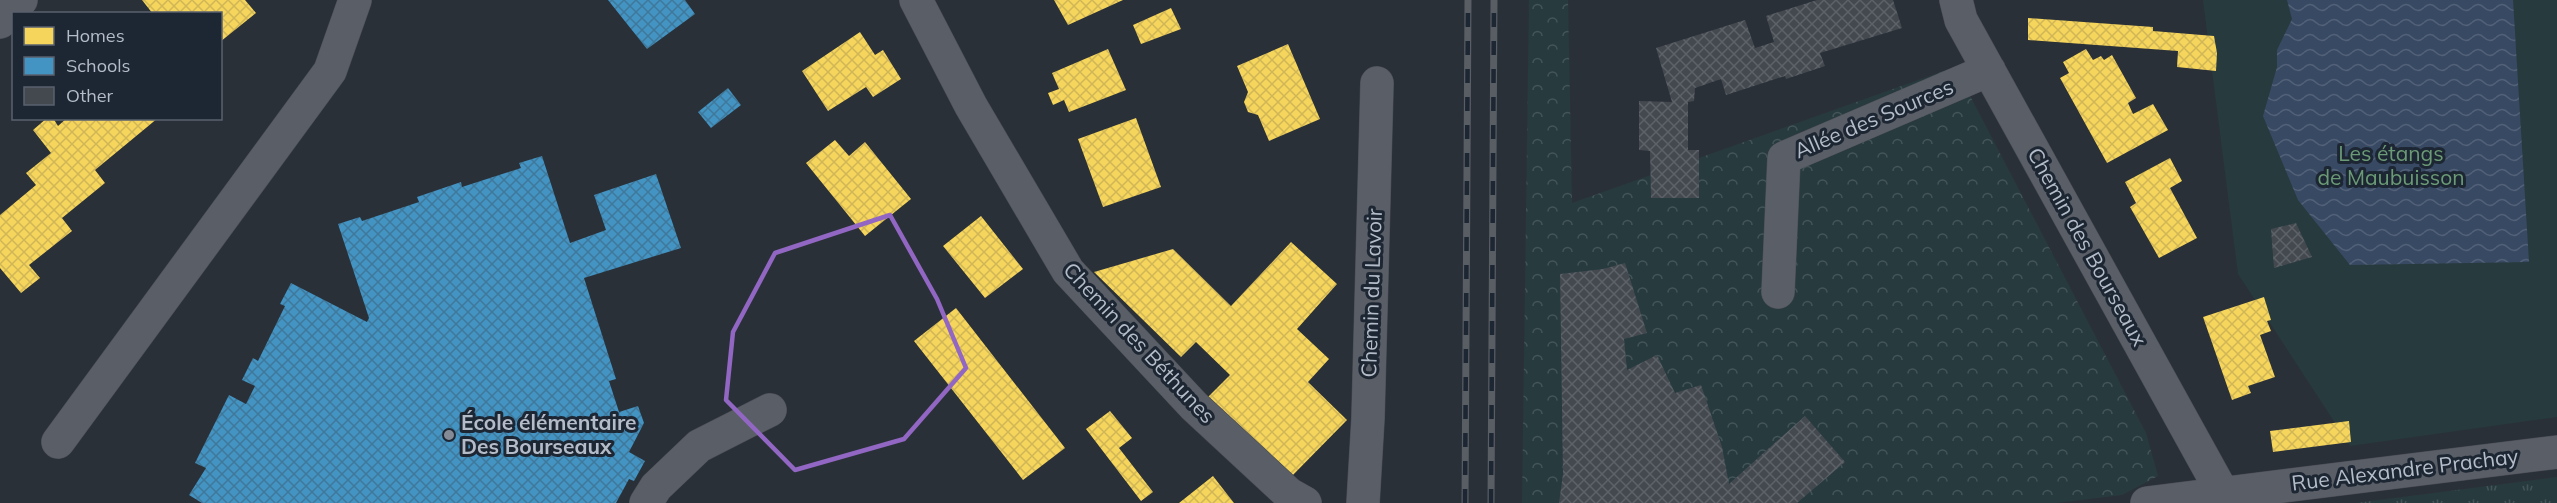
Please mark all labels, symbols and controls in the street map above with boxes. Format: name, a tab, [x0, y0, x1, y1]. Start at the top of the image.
legend	[12, 12, 222, 120]
text: Homes	[66, 24, 125, 47]
text: Schools	[66, 54, 131, 77]
street label: Allée des Sources	[1790, 73, 1957, 163]
text: Other	[66, 84, 114, 107]
park label: Les étangs de Maubuisson	[2317, 140, 2465, 190]
street label: Chemin des Bourseaux	[2022, 143, 2153, 350]
street label: Chemin du Lavoir	[1355, 208, 1387, 378]
street label: Chemin des Béthunes	[1058, 256, 1221, 428]
place label: École élémentaire Des Bourseaux	[461, 409, 637, 459]
marker: École élémentaire Des Bourseaux	[442, 428, 456, 442]
street label: Rue Alexandre Prachay	[2290, 442, 2520, 496]

